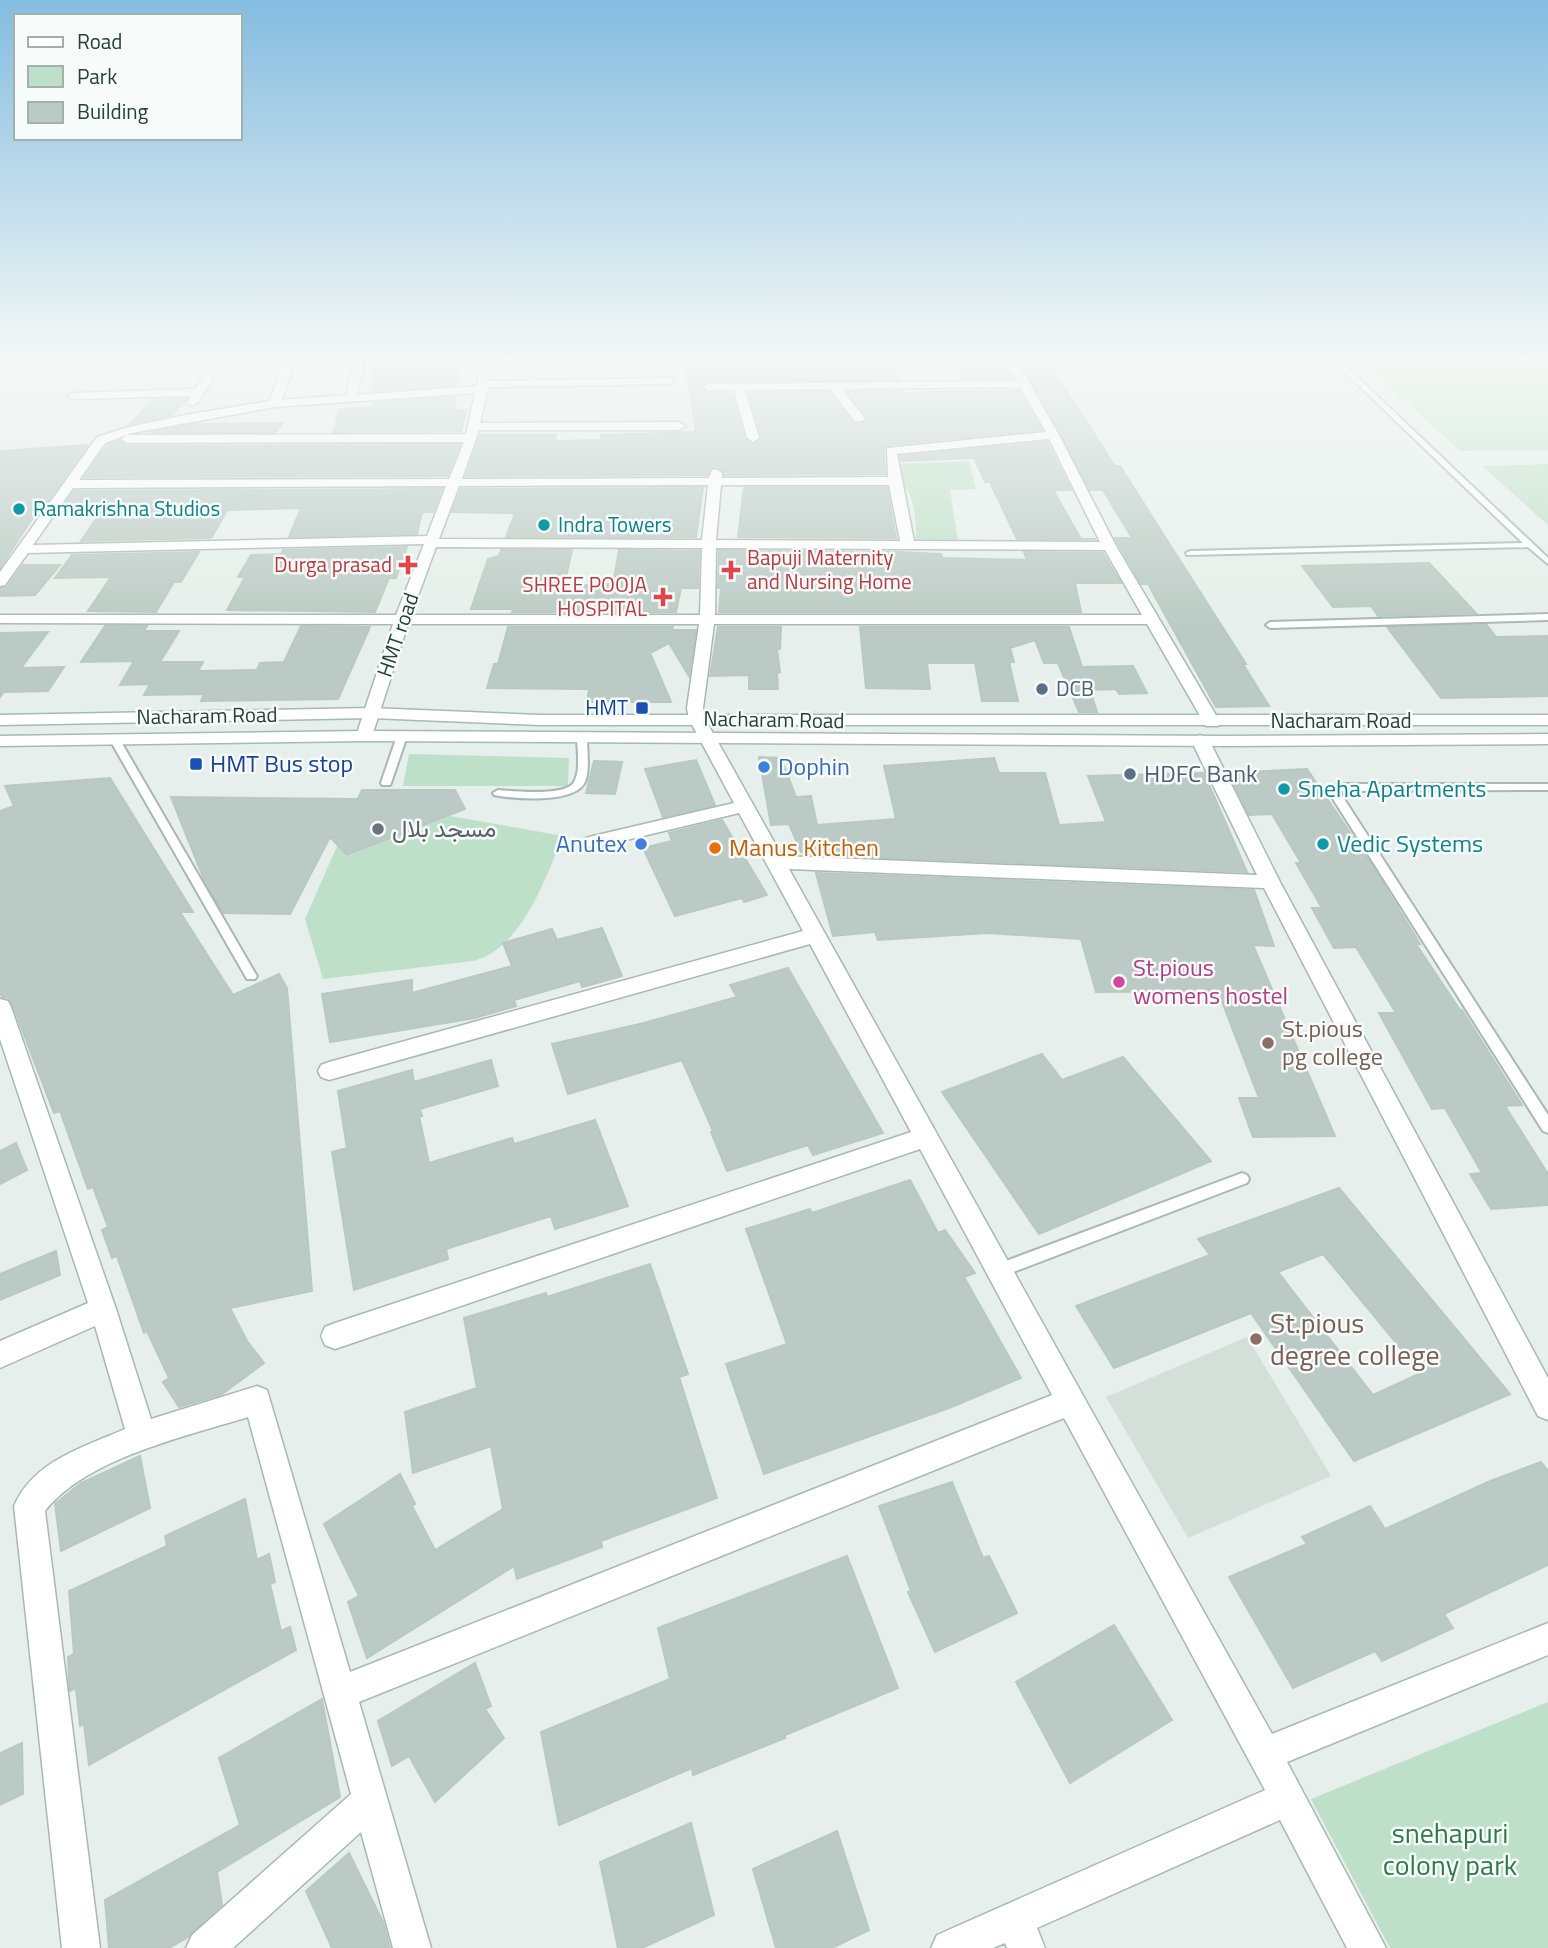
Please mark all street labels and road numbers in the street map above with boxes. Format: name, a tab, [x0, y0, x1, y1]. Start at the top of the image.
street label: HMT road	[368, 588, 426, 681]
street label: Nacharam Road	[136, 698, 278, 732]
street label: Nacharam Road	[703, 702, 845, 736]
street label: Nacharam Road	[1270, 704, 1412, 736]

